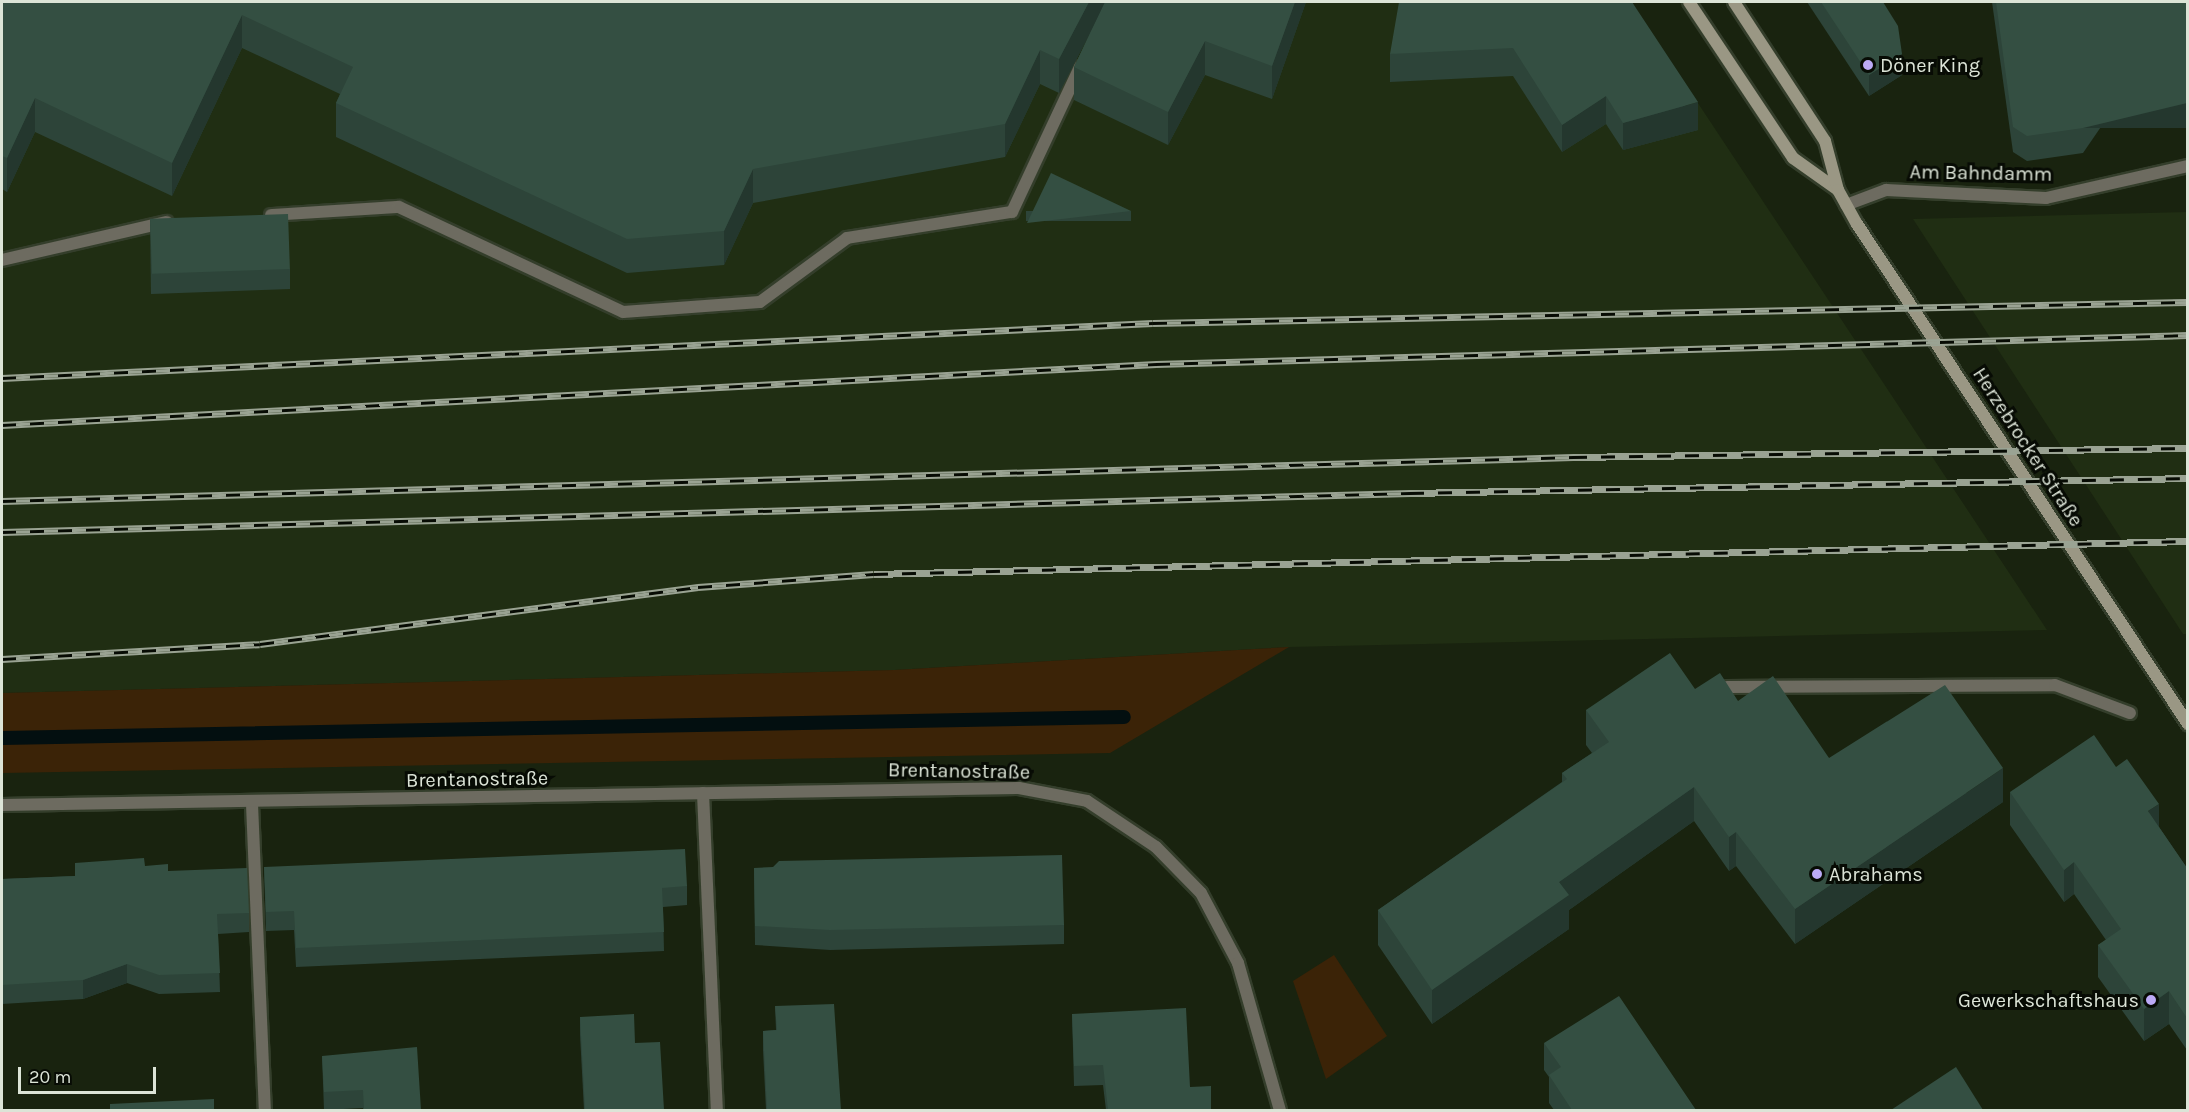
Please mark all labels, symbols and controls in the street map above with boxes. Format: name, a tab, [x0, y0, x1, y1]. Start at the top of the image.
place label: Döner King	[1880, 53, 1980, 77]
marker: Döner King	[1861, 58, 1875, 72]
street label: Am Bahndamm	[1909, 160, 2053, 186]
street label: Herzebrocker Straße	[1968, 363, 2088, 531]
street label: Brentanostraße	[888, 758, 1030, 784]
street label: Brentanostraße	[406, 766, 548, 792]
place label: Abrahams	[1829, 862, 1923, 886]
marker: Abrahams	[1810, 867, 1824, 881]
place label: Gewerkschaftshaus	[1958, 988, 2139, 1012]
marker: Gewerkschaftshaus	[2144, 993, 2158, 1007]
scale bar	[21, 1055, 159, 1093]
text: 20 m	[29, 1066, 71, 1088]

